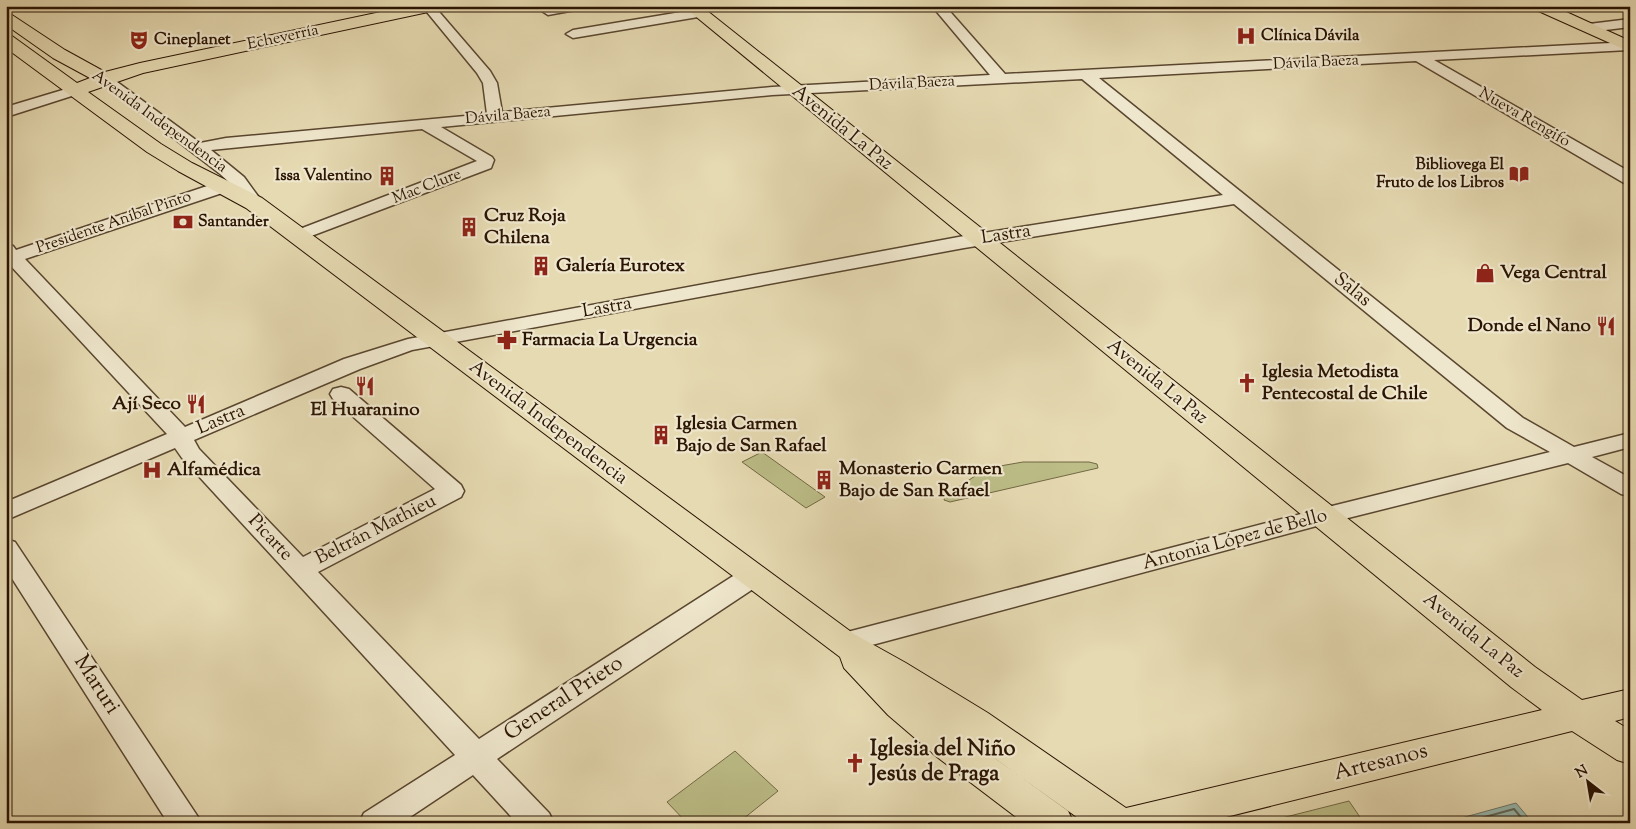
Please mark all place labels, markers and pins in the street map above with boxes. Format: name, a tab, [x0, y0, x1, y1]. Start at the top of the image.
hospital icon: Clínica Dávila	[1235, 25, 1257, 47]
place label: Clínica Dávila	[1261, 25, 1360, 48]
theatre icon: Cineplanet	[128, 29, 150, 51]
place label: Cineplanet	[154, 29, 231, 52]
place label: Bibliovega El Fruto de los Libros	[1376, 154, 1505, 195]
library icon: Bibliovega El Fruto de los Libros	[1508, 163, 1530, 185]
place label: Issa Valentino	[275, 165, 372, 188]
building icon: Issa Valentino	[376, 165, 398, 187]
place label: Cruz Roja Chilena	[484, 203, 566, 252]
bank icon: Santander	[172, 211, 194, 233]
place label: Santander	[198, 211, 270, 234]
building icon: Cruz Roja Chilena	[458, 216, 480, 238]
place label: Galería Eurotex	[556, 253, 686, 280]
building icon: Galería Eurotex	[530, 255, 552, 277]
place label: Vega Central	[1500, 260, 1607, 287]
shop icon: Vega Central	[1474, 262, 1496, 284]
place label: Donde el Nano	[1468, 313, 1592, 340]
restaurant icon: Donde el Nano	[1595, 315, 1617, 337]
place label: Farmacia La Urgencia	[522, 327, 698, 354]
pharmacy icon: Farmacia La Urgencia	[496, 329, 518, 351]
place label: Iglesia Metodista Pentecostal de Chile	[1262, 359, 1428, 408]
church icon: Iglesia Metodista Pentecostal de Chile	[1236, 372, 1258, 394]
restaurant icon: El Huaranino	[354, 375, 376, 397]
place label: Ají Seco	[112, 391, 182, 418]
restaurant icon: Ají Seco	[185, 393, 207, 415]
place label: El Huaranino	[310, 397, 420, 424]
place label: Iglesia Carmen Bajo de San Rafael	[676, 411, 827, 460]
building icon: Iglesia Carmen Bajo de San Rafael	[650, 424, 672, 446]
place label: Monasterio Carmen Bajo de San Rafael	[839, 456, 1003, 505]
place label: Alfamédica	[167, 457, 261, 484]
hospital icon: Alfamédica	[141, 459, 163, 481]
building icon: Monasterio Carmen Bajo de San Rafael	[813, 469, 835, 491]
place label: Iglesia del Niño Jesús de Praga	[868, 734, 1016, 791]
church icon: Iglesia del Niño Jesús de Praga	[844, 752, 866, 774]

